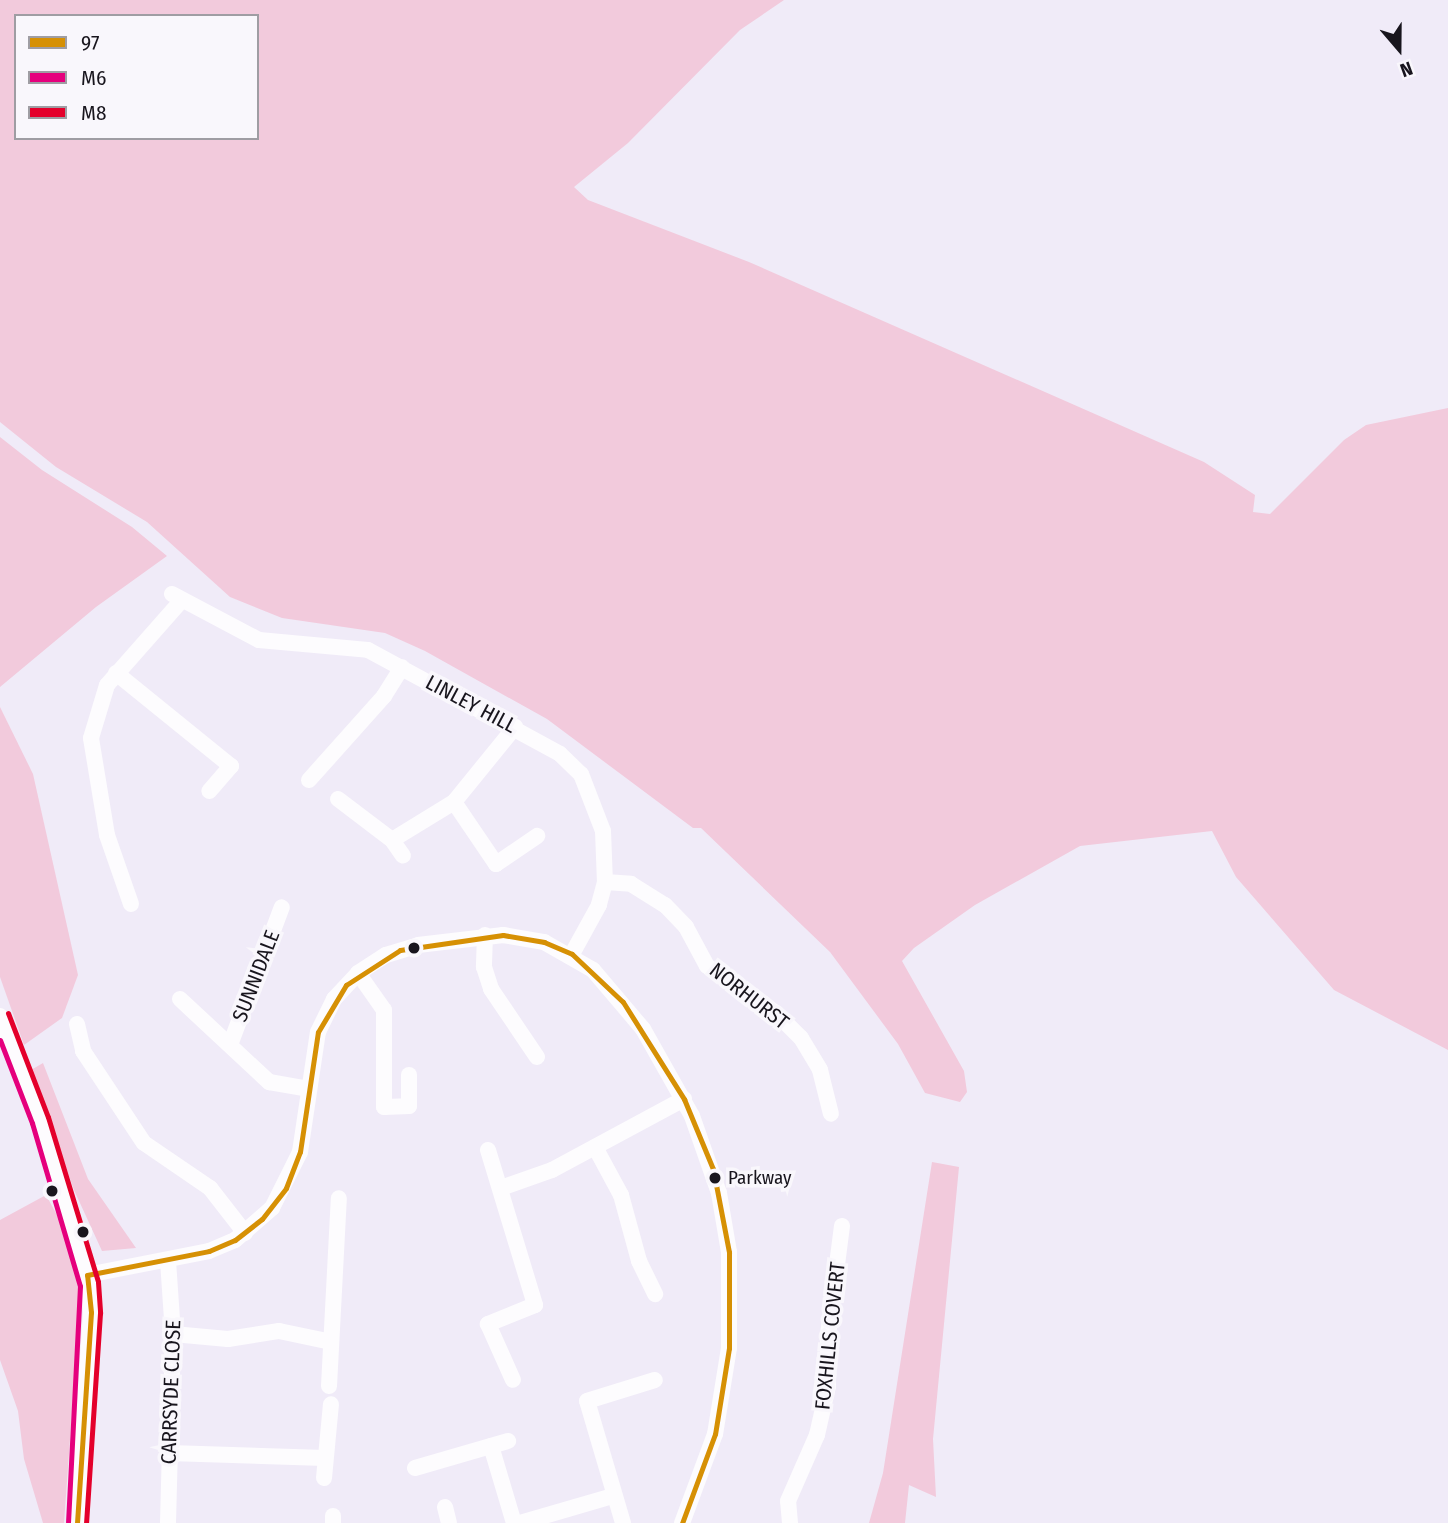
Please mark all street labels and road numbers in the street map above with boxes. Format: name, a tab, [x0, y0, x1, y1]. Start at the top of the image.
street label: LINLEY HILL	[421, 670, 521, 738]
street label: SUNNIDALE	[227, 927, 285, 1025]
street label: NORHURST	[704, 957, 794, 1035]
street label: FOXHILLS COVERT	[810, 1261, 850, 1411]
street label: CARRSYDE CLOSE	[156, 1319, 186, 1465]

